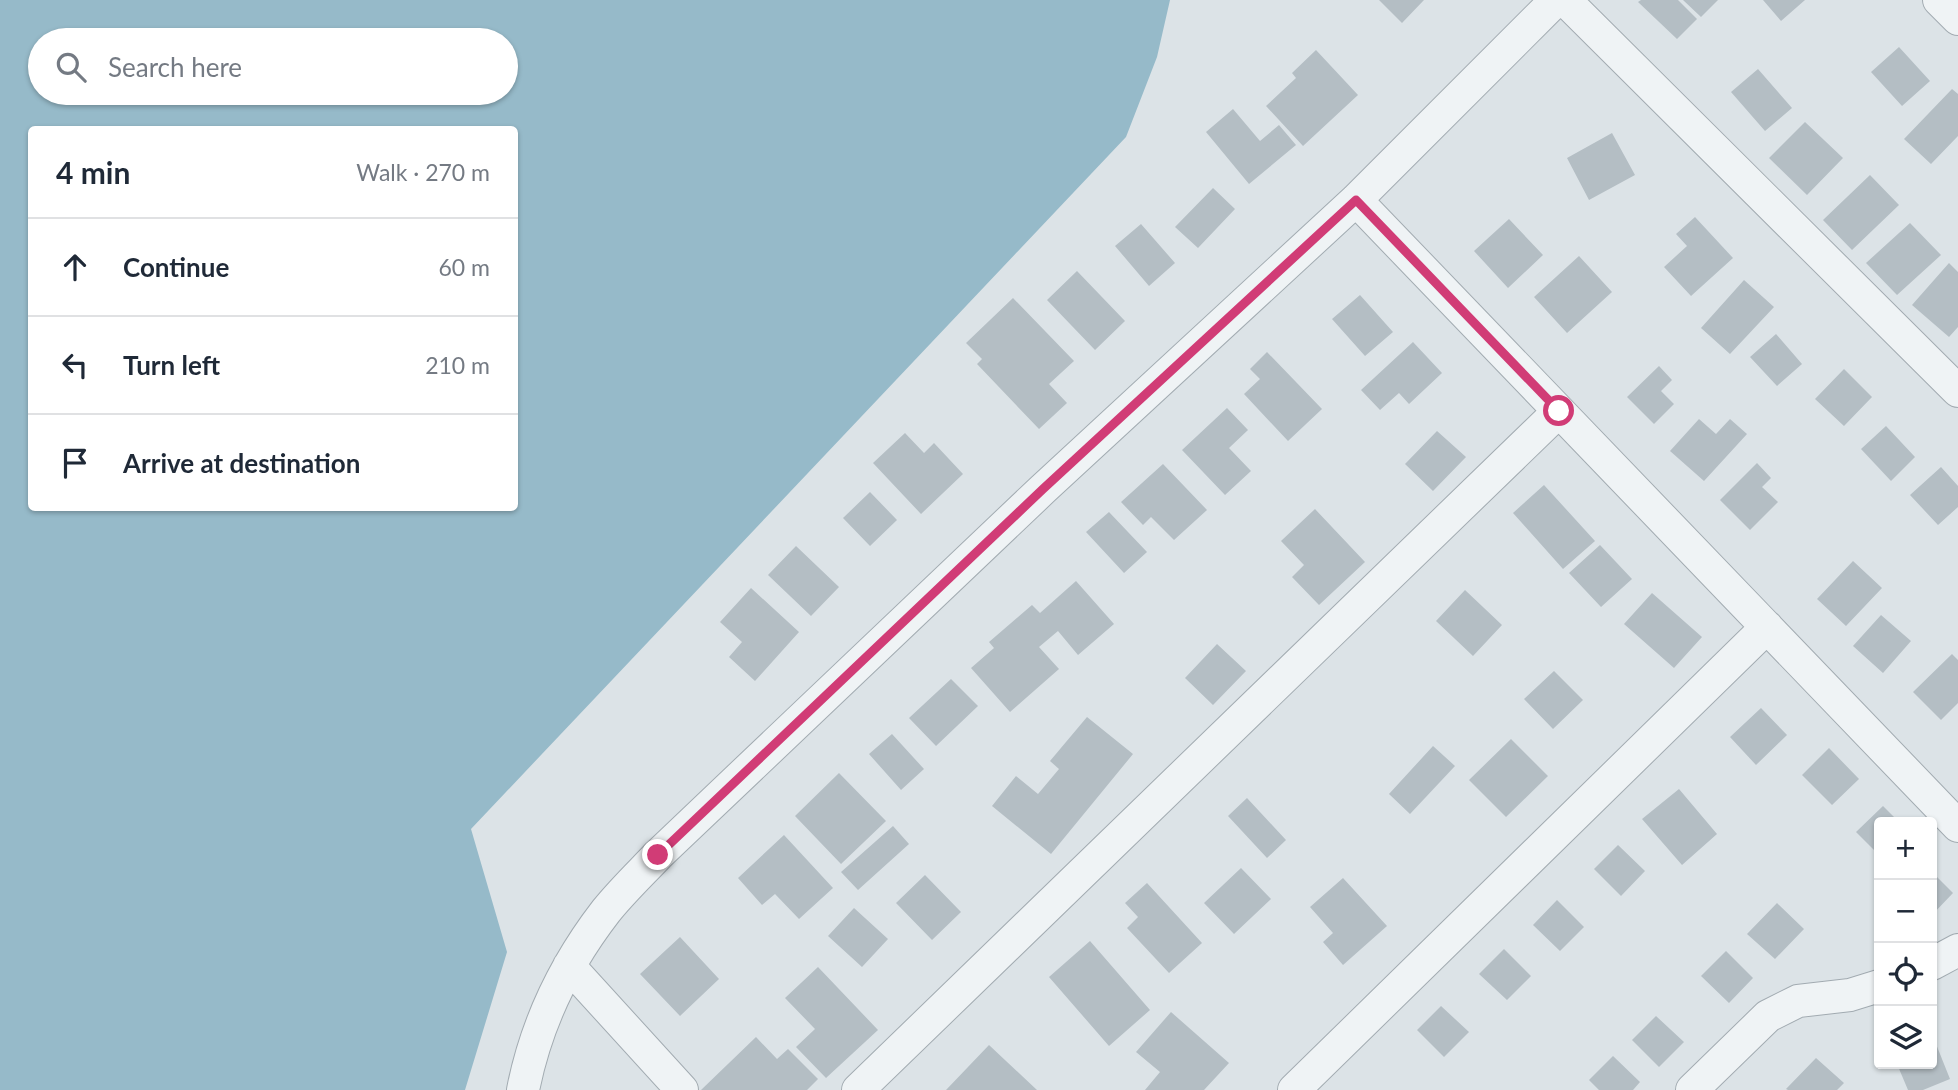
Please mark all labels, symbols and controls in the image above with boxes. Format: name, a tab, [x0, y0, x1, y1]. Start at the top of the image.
search box	[28, 28, 518, 105]
icon: search	[52, 48, 90, 86]
text: Search here	[108, 51, 242, 83]
text: 4 min	[56, 154, 130, 190]
text: Walk · 270 m	[356, 158, 490, 186]
icon: ahead	[56, 248, 94, 286]
text: Continue	[123, 251, 229, 283]
text: 60 m	[439, 253, 490, 281]
icon: left	[56, 346, 94, 384]
text: Turn left	[123, 349, 220, 381]
text: 210 m	[425, 351, 490, 379]
route start	[1543, 395, 1574, 426]
icon: arrive	[56, 444, 94, 482]
text: Arrive at destination	[123, 447, 360, 479]
map controls	[1874, 817, 1937, 1069]
button: +	[1874, 817, 1937, 880]
route end	[642, 839, 673, 870]
button: −	[1874, 880, 1937, 943]
button: locate	[1874, 943, 1937, 1006]
button: layers	[1874, 1006, 1937, 1069]

